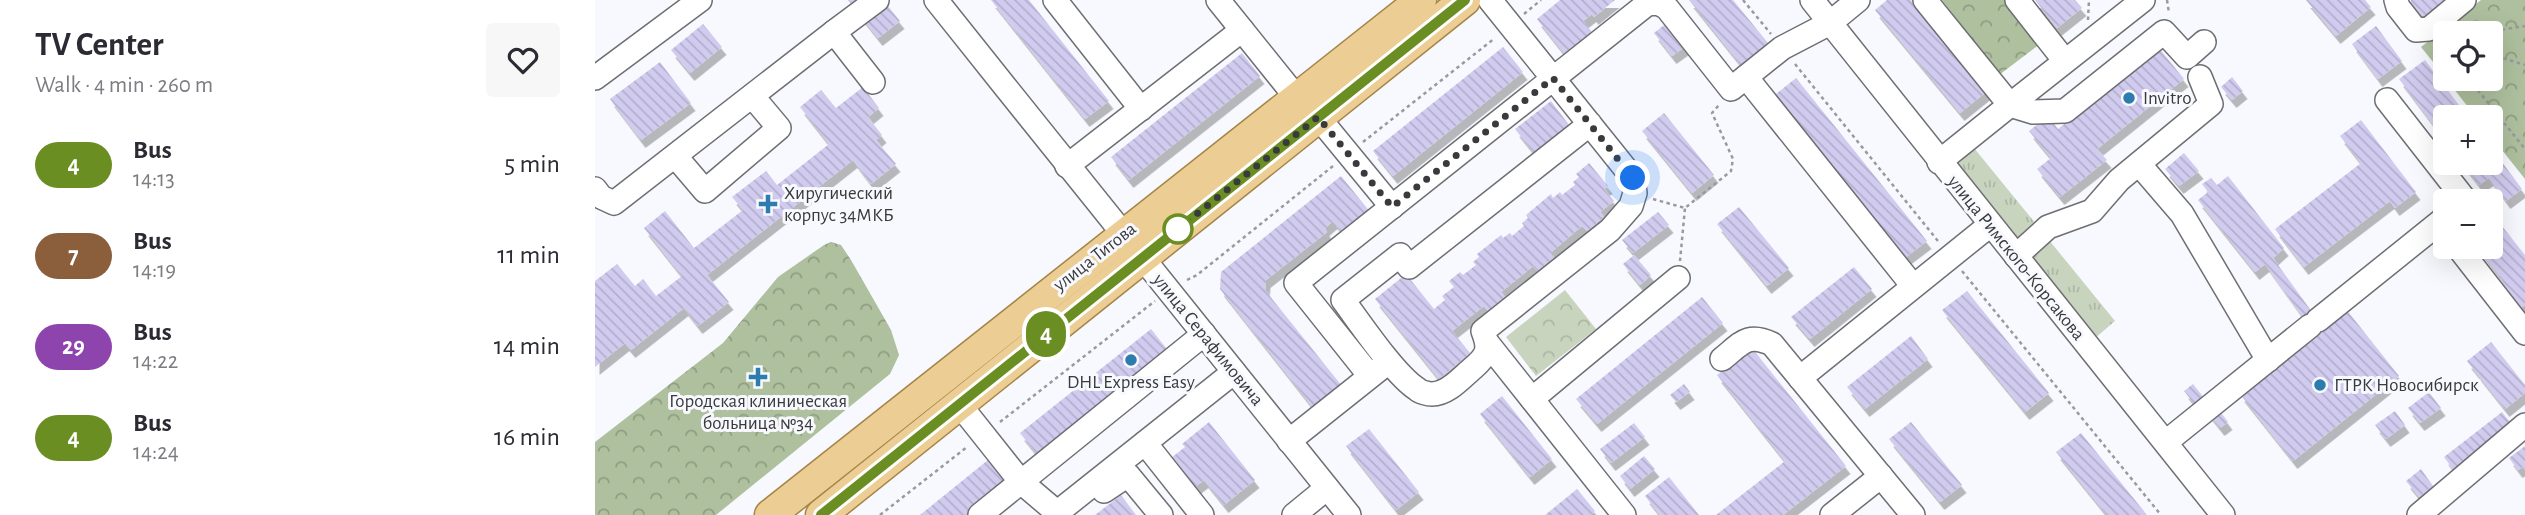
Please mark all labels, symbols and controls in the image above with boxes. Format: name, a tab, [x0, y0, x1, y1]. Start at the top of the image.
map controls	[2433, 21, 2503, 259]
button: locate	[2433, 21, 2503, 91]
button: heart	[486, 23, 560, 97]
text: TV Center	[35, 29, 164, 62]
text: Walk · 4 min · 260 m	[35, 74, 213, 97]
place label: Invitro	[2143, 89, 2192, 108]
marker: Invitro	[2121, 90, 2137, 106]
button: +	[2433, 105, 2503, 175]
text: Bus	[133, 137, 172, 163]
text: 5 min	[504, 151, 560, 177]
text: 4	[67, 153, 80, 177]
your location	[1615, 160, 1650, 195]
text: 14:13	[133, 168, 175, 191]
street label: улица Римского-Корсакова	[1943, 171, 2088, 344]
place label: Хиругический корпус 34МКБ	[784, 184, 894, 225]
button: −	[2433, 189, 2503, 259]
marker: Хиругический корпус 34МКБ	[758, 194, 778, 214]
unlabelled marker	[1163, 214, 1193, 244]
street label: улица Титова	[1049, 219, 1140, 296]
text: Bus	[133, 228, 172, 254]
text: 11 min	[497, 242, 560, 268]
text: 7	[68, 244, 79, 268]
text: 14:19	[133, 259, 176, 282]
street label: улица Серафимовича	[1148, 270, 1267, 410]
line badge: 4	[1023, 311, 1069, 357]
text: Bus	[133, 319, 172, 345]
text: 4	[1040, 322, 1052, 346]
text: 14 min	[494, 333, 560, 359]
text: 29	[62, 335, 85, 359]
text: 14:22	[133, 350, 178, 373]
marker: DHL Express Easy	[1123, 352, 1139, 368]
marker: Городская клиническая больница №34	[748, 367, 768, 387]
place label: DHL Express Easy	[1067, 373, 1195, 392]
place label: ГТРК Новосибирск	[2334, 376, 2479, 395]
marker: ГТРК Новосибирск	[2312, 377, 2328, 393]
place label: Городская клиническая больница №34	[669, 392, 847, 433]
text: Bus	[133, 410, 172, 436]
text: 16 min	[494, 424, 560, 450]
text: 4	[67, 426, 80, 450]
text: 14:24	[133, 441, 179, 464]

